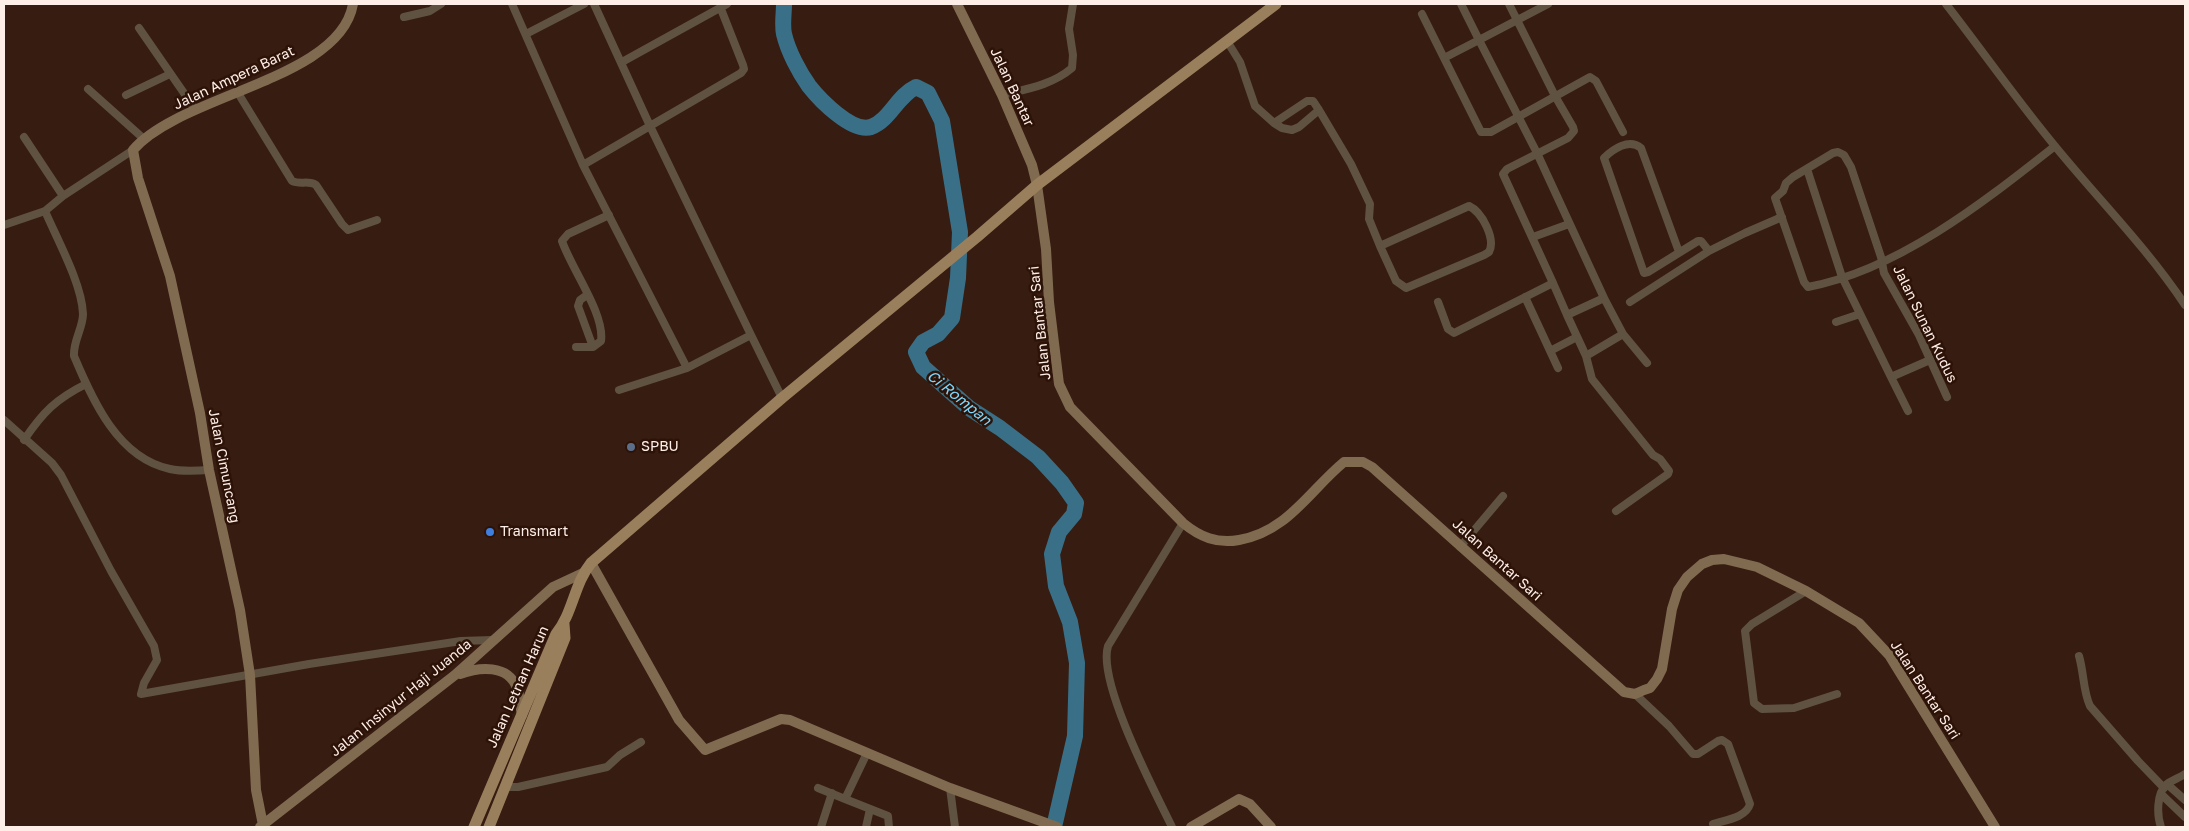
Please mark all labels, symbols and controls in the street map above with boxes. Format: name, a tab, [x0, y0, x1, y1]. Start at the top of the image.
street label: Jalan Ampera Barat	[171, 43, 297, 113]
street label: Jalan Bantar	[986, 45, 1038, 129]
street label: Jalan Sunan Kudus	[1889, 263, 1961, 385]
street label: Jalan Bantar Sari	[1026, 265, 1054, 381]
water label: Ci Rompan	[923, 367, 995, 429]
street label: Jalan Cimuncang	[205, 408, 243, 524]
place label: SPBU	[641, 439, 679, 455]
marker: SPBU	[625, 441, 637, 453]
street label: Jalan Bantar Sari	[1449, 515, 1545, 605]
place label: Transmart	[500, 524, 568, 540]
marker: Transmart	[484, 526, 496, 538]
street label: Jalan Letnan Harun	[484, 624, 552, 750]
street label: Jalan Insinyur Haji Juanda	[327, 636, 475, 760]
street label: Jalan Bantar Sari	[1887, 637, 1963, 743]

